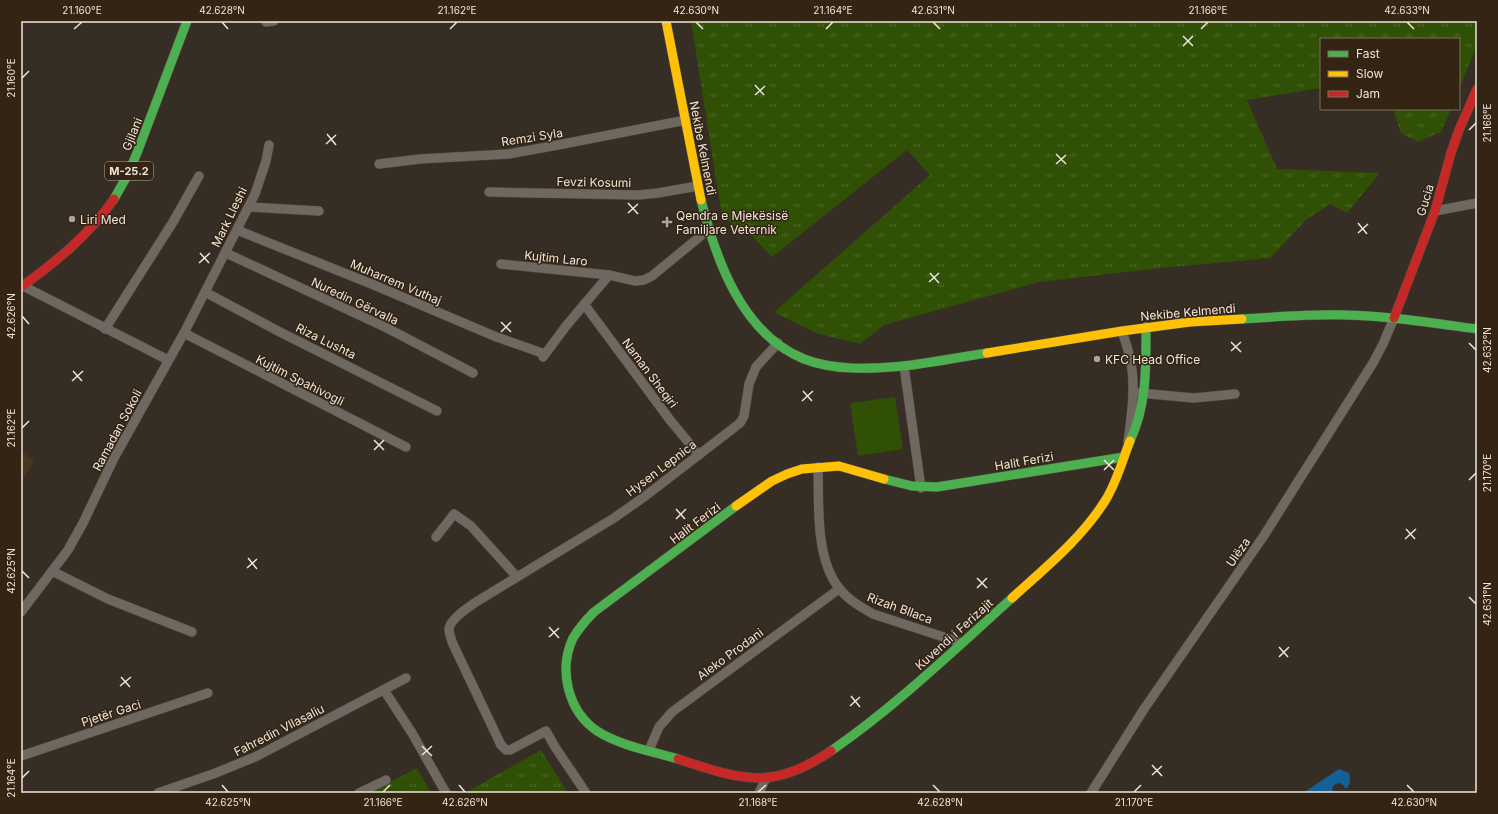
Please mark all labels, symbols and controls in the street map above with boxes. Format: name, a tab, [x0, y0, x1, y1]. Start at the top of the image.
text: 21.160°E	[62, 4, 102, 16]
text: 42.628°N	[199, 4, 245, 16]
text: 21.162°E	[437, 4, 477, 16]
text: 42.630°N	[673, 4, 719, 16]
text: 21.164°E	[813, 4, 853, 16]
text: 42.631°N	[911, 4, 955, 16]
text: 21.166°E	[1188, 4, 1228, 16]
text: 42.633°N	[1384, 4, 1430, 16]
legend	[1320, 38, 1460, 110]
text: Fast	[1356, 46, 1380, 61]
text: 21.160°E	[5, 58, 17, 98]
text: Slow	[1356, 66, 1384, 81]
text: Jam	[1356, 86, 1380, 101]
street label: Nekibe Kelmendi	[687, 100, 719, 196]
text: 21.168°E	[1481, 103, 1493, 143]
street label: Gjilani	[119, 115, 145, 153]
street label: Remzi Syla	[500, 125, 564, 149]
road number: M-25.2	[105, 162, 153, 180]
street label: Fevzi Kosumi	[557, 174, 632, 190]
street label: Gucia	[1413, 182, 1437, 218]
street label: Mark Lleshi	[208, 184, 250, 250]
place label: Qendra e Mjekësisë Familjare Veternik	[676, 208, 788, 237]
place label: Liri Med	[80, 212, 126, 227]
marker: Liri Med	[67, 214, 77, 224]
marker: Qendra e Mjekësisë Familjare Veternik	[661, 216, 673, 228]
street label: Kujtim Laro	[524, 247, 588, 269]
street label: Muharrem Vuthaj	[348, 256, 444, 308]
street label: Nuredin Gërvalla	[309, 274, 401, 328]
text: 42.626°N	[5, 293, 17, 339]
street label: Nekibe Kelmendi	[1140, 300, 1236, 324]
street label: Riza Lushta	[293, 320, 359, 362]
text: 42.632°N	[1481, 327, 1493, 373]
street label: Naman Sheqiri	[619, 335, 681, 411]
street label: Kujtim Spahivogli	[253, 351, 347, 409]
place label: KFC Head Office	[1105, 352, 1200, 367]
marker: KFC Head Office	[1092, 354, 1102, 364]
street label: Ramadan Sokoli	[89, 386, 145, 473]
text: 21.162°E	[5, 408, 17, 448]
street label: Hysen Lepnica	[623, 437, 699, 499]
street label: Halit Ferizi	[993, 448, 1055, 474]
text: 21.170°E	[1481, 454, 1493, 492]
street label: Halit Ferizi	[667, 499, 723, 547]
street label: Ulëza	[1223, 535, 1253, 569]
text: 42.625°N	[5, 548, 17, 594]
text: 42.631°N	[1481, 582, 1493, 626]
street label: Rizah Bllaca	[865, 589, 935, 627]
street label: Kuvendi i Ferizajit	[912, 595, 996, 673]
street label: Aleko Prodani	[694, 625, 766, 683]
street label: Pjetër Gaci	[79, 696, 143, 730]
street label: Fahredin Vllasaliu	[231, 701, 327, 759]
text: 21.164°E	[5, 758, 17, 798]
text: 42.625°N	[205, 796, 251, 808]
text: 21.166°E	[363, 796, 403, 808]
text: 42.626°N	[442, 796, 488, 808]
text: 21.168°E	[738, 796, 778, 808]
text: 42.628°N	[917, 796, 963, 808]
text: 21.170°E	[1115, 796, 1153, 808]
text: 42.630°N	[1391, 796, 1437, 808]

